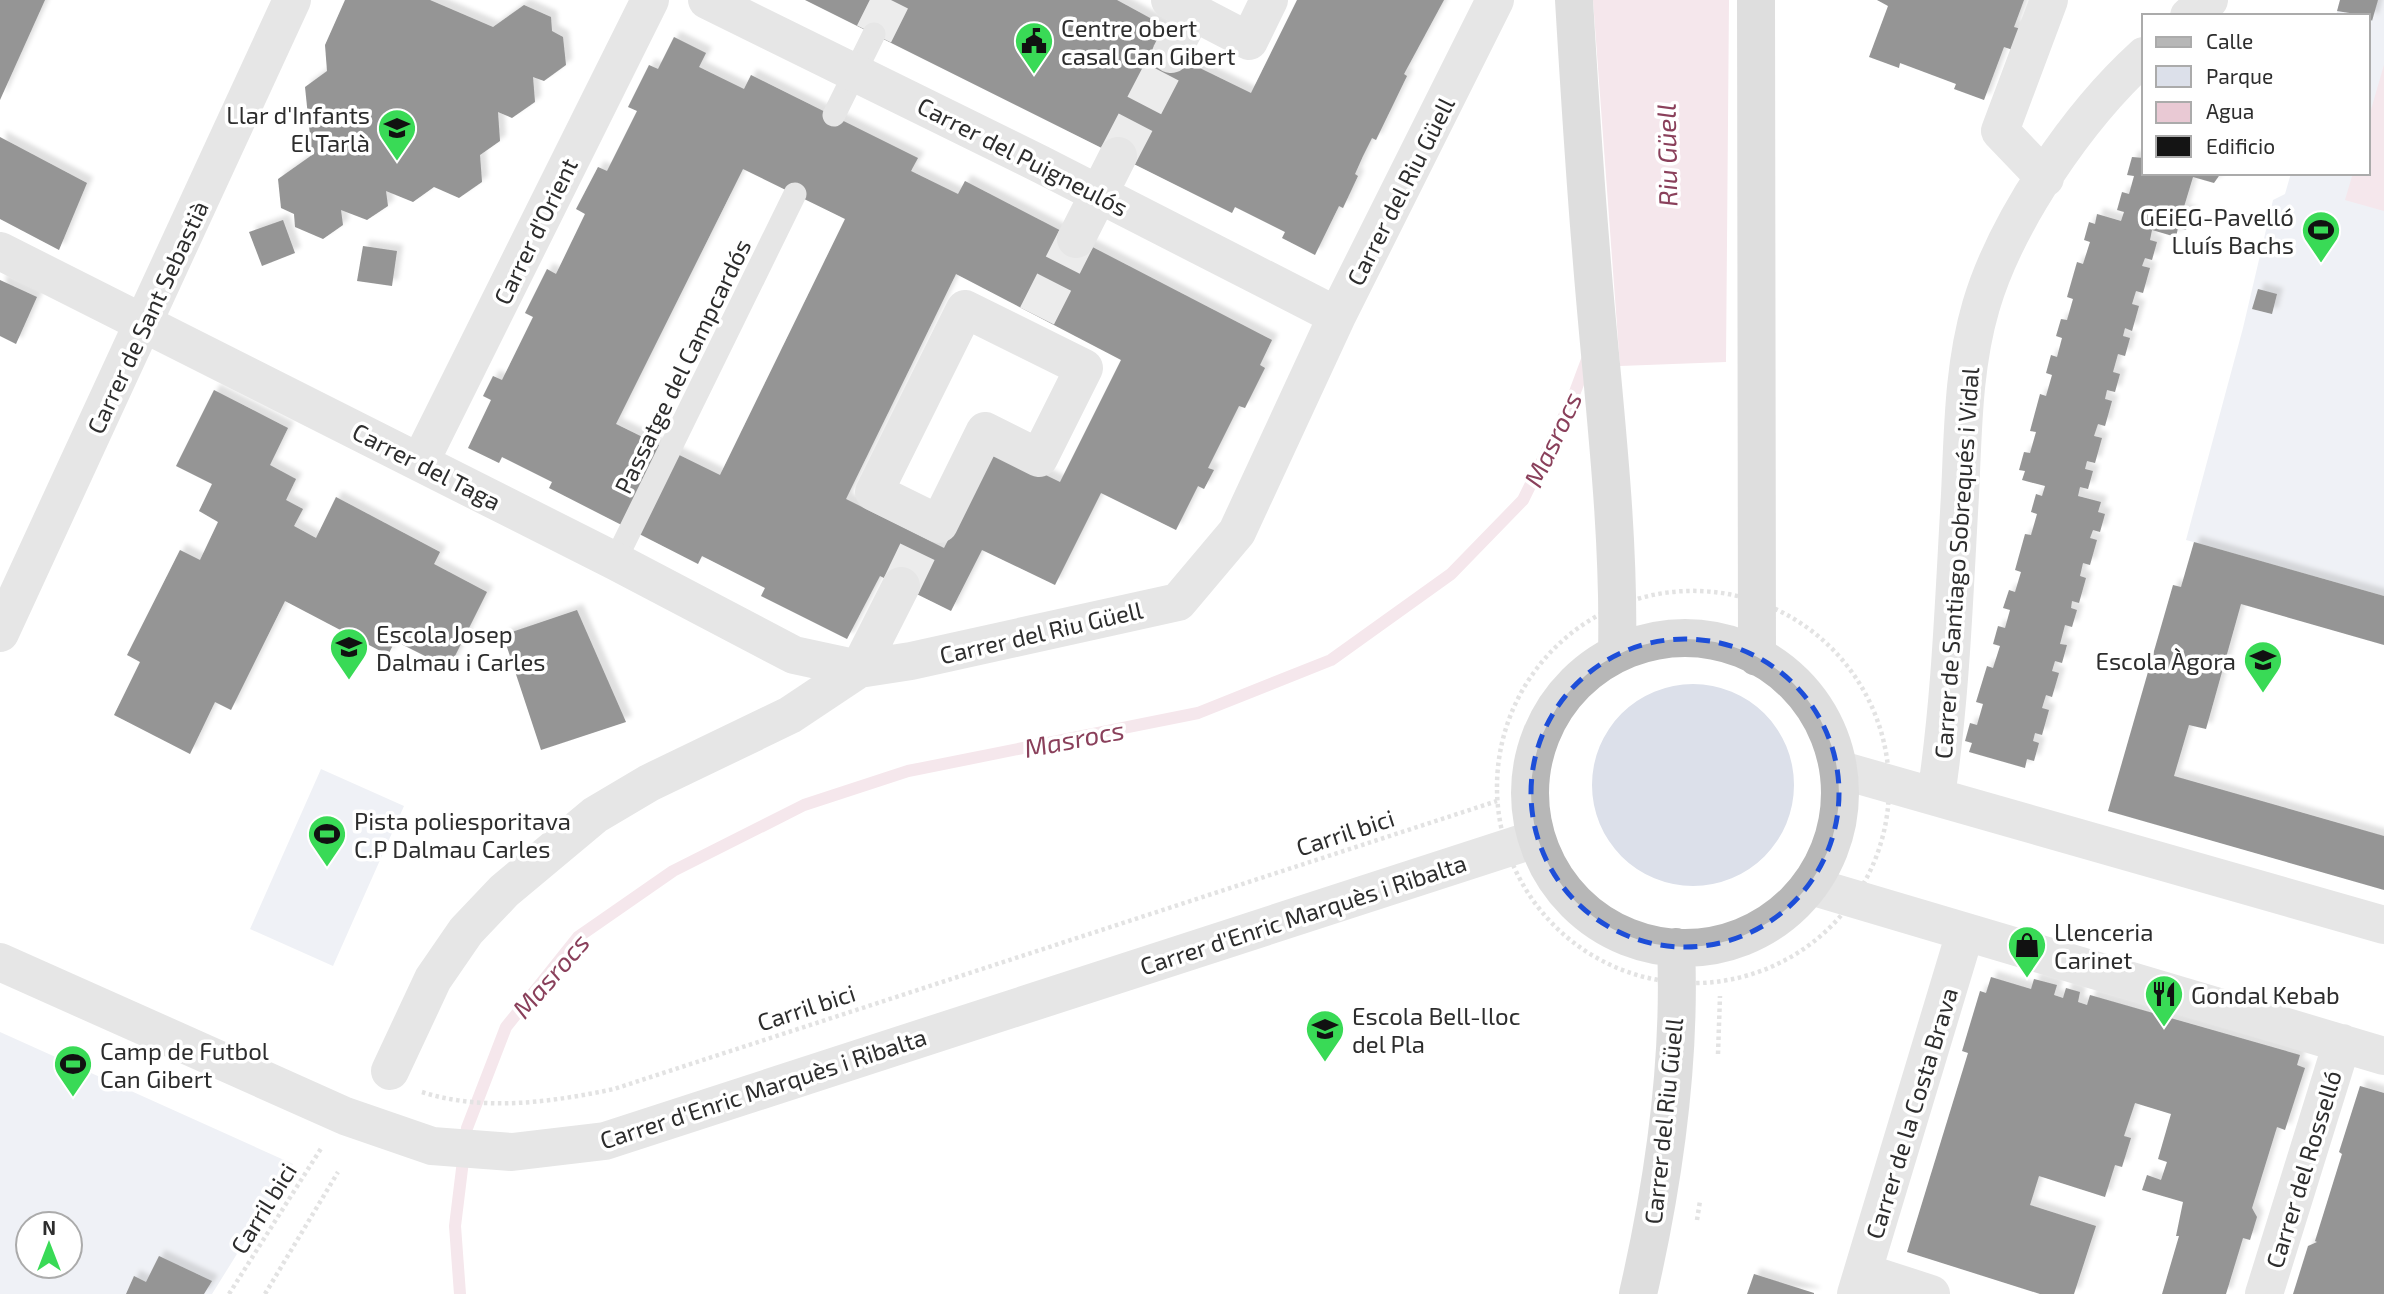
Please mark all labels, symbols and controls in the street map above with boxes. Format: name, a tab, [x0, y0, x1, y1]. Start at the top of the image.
place label: Centre obert casal Can Gibert	[1061, 13, 1236, 70]
legend	[2142, 14, 2370, 175]
public building icon: Centre obert casal Can Gibert	[1013, 20, 1055, 75]
text: Calle	[2206, 28, 2253, 53]
text: Parque	[2206, 63, 2273, 88]
street label: Carrer del Puigneulós	[913, 90, 1133, 222]
street label: Carrer del Riu Güell	[1340, 92, 1460, 290]
text: Agua	[2206, 98, 2254, 123]
place label: Llar d'Infants El Tarlà	[226, 100, 370, 157]
water label: Riu Güell	[1650, 103, 1682, 207]
school or university icon: Llar d'Infants El Tarlà	[376, 107, 418, 162]
text: Edificio	[2206, 133, 2275, 158]
street label: Carrer d'Orient	[487, 153, 583, 309]
street label: Carrer de Sant Sebastià	[80, 196, 214, 438]
place label: GEiEG-Pavelló Lluís Bachs	[2140, 202, 2294, 259]
sports icon: GEiEG-Pavelló Lluís Bachs	[2300, 209, 2342, 264]
street label: Passatge del Campcardós	[608, 234, 756, 498]
street label: Carrer de Santiago Sobrequés i Vidal	[1928, 366, 1984, 760]
water label: Masrocs	[1517, 387, 1587, 491]
street label: Carrer del Taga	[348, 416, 506, 516]
street label: Carrer del Riu Güell	[937, 595, 1145, 669]
place label: Escola Josep Dalmau i Carles	[376, 619, 545, 676]
school or university icon: Escola Josep Dalmau i Carles	[328, 626, 370, 681]
school or university icon: Escola Àgora	[2242, 639, 2284, 694]
place label: Escola Àgora	[2095, 646, 2236, 675]
water label: Masrocs	[1021, 713, 1127, 763]
street label: Carril bici	[1292, 803, 1398, 861]
place label: Pista poliesporitava C.P Dalmau Carles	[354, 806, 571, 863]
sports icon: Pista poliesporitava C.P Dalmau Carles	[306, 813, 348, 868]
street label: Carrer d'Enric Marquès i Ribalta	[1136, 847, 1470, 981]
place label: Llenceria Carinet	[2054, 917, 2153, 974]
shop icon: Llenceria Carinet	[2006, 924, 2048, 979]
water label: Masrocs	[505, 927, 595, 1023]
restaurant icon: Gondal Kebab	[2143, 973, 2185, 1028]
street label: Carril bici	[753, 978, 859, 1036]
place label: Gondal Kebab	[2191, 980, 2340, 1009]
street label: Carrer de la Costa Brava	[1859, 984, 1963, 1242]
place label: Escola Bell-lloc del Pla	[1352, 1001, 1520, 1058]
school or university icon: Escola Bell-lloc del Pla	[1304, 1008, 1346, 1063]
street label: Carrer del Riu Güell	[1638, 1016, 1688, 1226]
street label: Carrer d'Enric Marquès i Ribalta	[596, 1021, 930, 1155]
place label: Camp de Futbol Can Gibert	[100, 1036, 269, 1093]
sports icon: Camp de Futbol Can Gibert	[52, 1043, 94, 1098]
street label: Carrer del Rosselló	[2259, 1067, 2347, 1271]
street label: Carril bici	[224, 1157, 302, 1259]
north arrow	[14, 1210, 84, 1280]
text: N	[42, 1216, 56, 1239]

